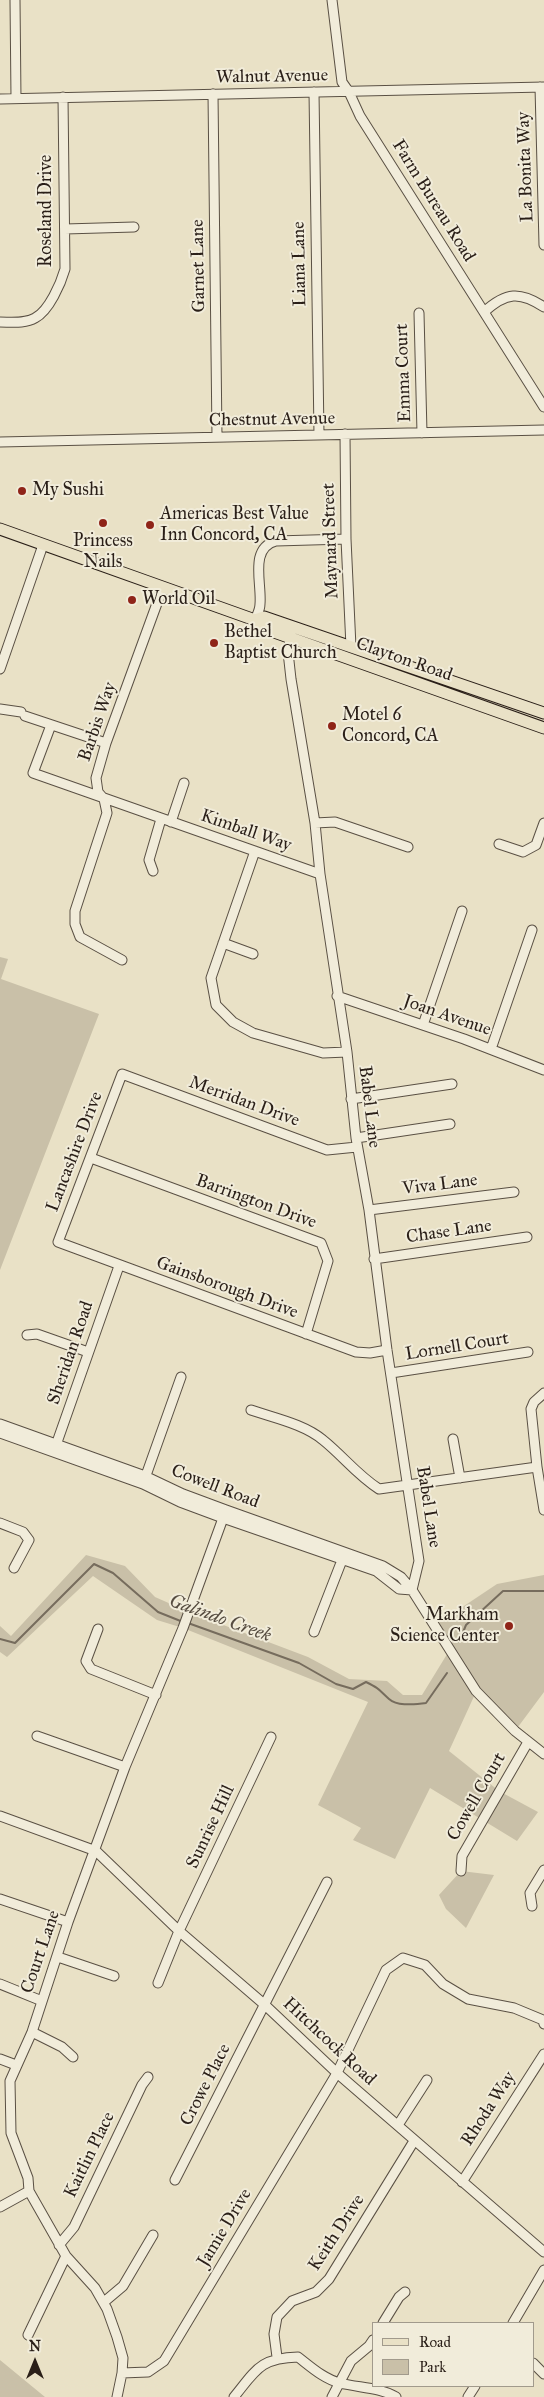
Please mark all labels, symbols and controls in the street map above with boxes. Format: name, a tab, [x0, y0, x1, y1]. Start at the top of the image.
street label: Walnut Avenue	[216, 65, 328, 89]
street label: La Bonita Way	[513, 111, 539, 223]
street label: Farm Bureau Road	[387, 136, 479, 266]
street label: Roseland Drive	[36, 155, 58, 267]
street label: Garnet Lane	[187, 219, 211, 313]
street label: Liana Lane	[288, 221, 312, 307]
street label: Emma Court	[391, 323, 417, 423]
street label: Chestnut Avenue	[209, 408, 335, 432]
place label: My Sushi	[32, 480, 104, 502]
street label: Maynard Street	[318, 483, 344, 599]
marker: My Sushi	[16, 485, 28, 497]
place label: Americas Best Value Inn Concord, CA	[160, 504, 309, 546]
marker: Princess Nails	[97, 517, 109, 529]
marker: Americas Best Value Inn Concord, CA	[144, 519, 156, 531]
place label: Princess Nails	[73, 531, 133, 574]
place label: World Oil	[142, 589, 215, 611]
marker: World Oil	[126, 594, 138, 606]
place label: Bethel Baptist Church	[224, 622, 337, 664]
street label: Clayton Road	[353, 633, 455, 687]
marker: Bethel Baptist Church	[208, 637, 220, 649]
street label: Barbis Way	[74, 680, 122, 764]
place label: Motel 6 Concord, CA	[342, 705, 439, 748]
marker: Motel 6 Concord, CA	[326, 720, 338, 732]
street label: Kimball Way	[198, 805, 294, 857]
street label: Joan Avenue	[400, 991, 494, 1041]
street label: Babel Lane	[353, 1065, 385, 1149]
street label: Merridan Drive	[186, 1072, 302, 1132]
street label: Lancashire Drive	[42, 1089, 108, 1215]
street label: Barrington Drive	[193, 1170, 319, 1234]
street label: Viva Lane	[401, 1170, 479, 1200]
street label: Chase Lane	[405, 1215, 493, 1249]
street label: Gainsborough Drive	[153, 1252, 301, 1324]
street label: Sheridan Road	[43, 1298, 99, 1408]
street label: Lornell Court	[404, 1328, 510, 1366]
street label: Cowell Road	[168, 1460, 262, 1514]
street label: Babel Lane	[411, 1465, 445, 1549]
water label: Galindo Creek	[166, 1590, 274, 1648]
place label: Markham Science Center	[390, 1605, 499, 1648]
marker: Markham Science Center	[503, 1620, 515, 1632]
street label: Cowell Court	[443, 1749, 511, 1845]
street label: Sunrise Hill	[182, 1782, 240, 1872]
street label: Court Lane	[17, 1908, 65, 1996]
street label: Hitchcock Road	[278, 1993, 380, 2091]
street label: Crowe Place	[176, 2040, 236, 2130]
street label: Rhoda Way	[457, 2068, 521, 2150]
street label: Kaitlin Place	[60, 2109, 120, 2201]
street label: Jamie Drive	[193, 2185, 257, 2271]
street label: Keith Drive	[304, 2191, 370, 2275]
legend	[372, 2322, 534, 2387]
text: Road	[419, 2333, 451, 2351]
north arrow	[10, 2337, 60, 2387]
text: N	[29, 2338, 41, 2355]
text: Park	[419, 2358, 446, 2376]

